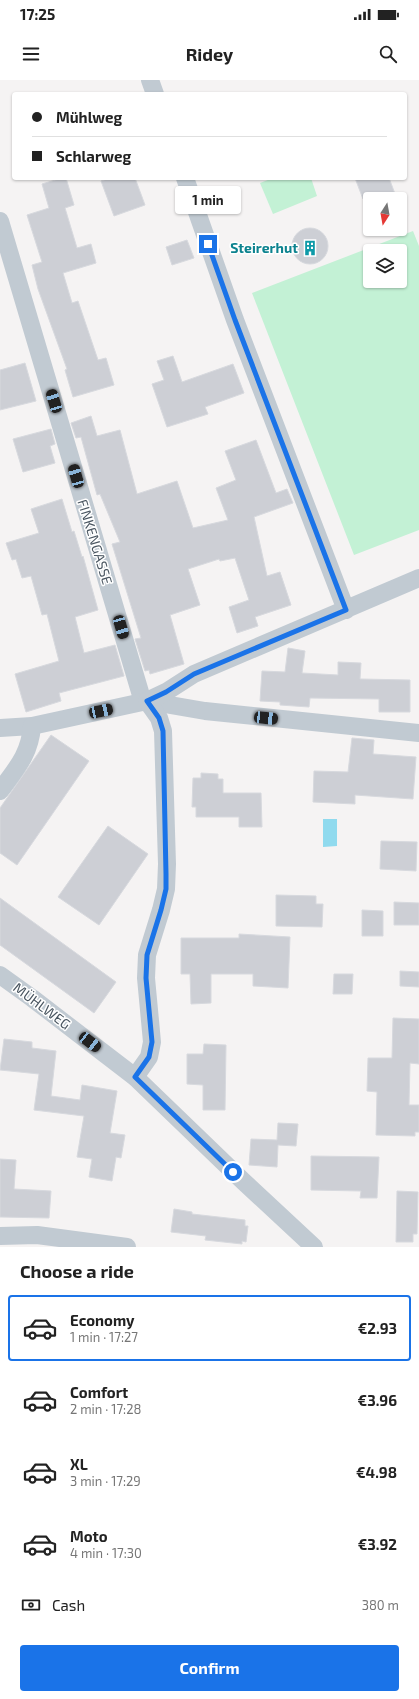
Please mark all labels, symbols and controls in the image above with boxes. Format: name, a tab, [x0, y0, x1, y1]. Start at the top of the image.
text: 17:25	[20, 5, 55, 23]
icon: menu	[20, 43, 42, 65]
text: Ridey	[186, 43, 233, 65]
icon: search	[377, 43, 399, 65]
text: Mühlweg	[56, 108, 122, 126]
text: Schlarweg	[56, 147, 131, 165]
callout: 1 min	[175, 186, 241, 214]
text: 1 min	[192, 192, 224, 208]
north arrow	[363, 192, 407, 236]
map controls	[363, 192, 407, 288]
route end	[199, 235, 217, 253]
place label: Steirerhut	[230, 239, 298, 256]
building icon: Steirerhut	[301, 239, 319, 257]
button: layers	[363, 244, 407, 288]
car	[45, 388, 63, 414]
car	[67, 463, 85, 489]
street label: FINKENGASSE	[74, 497, 117, 587]
car	[112, 614, 130, 640]
car	[88, 703, 114, 719]
car	[253, 711, 279, 725]
street label: MÜHLWEG	[10, 979, 74, 1033]
car	[77, 1030, 103, 1054]
route start	[224, 1163, 242, 1181]
text: Choose a ride	[20, 1260, 134, 1282]
icon: car	[22, 1310, 58, 1346]
text: Economy	[70, 1311, 135, 1329]
text: €2.93	[358, 1319, 397, 1337]
text: 1 min · 17:27	[70, 1329, 138, 1345]
icon: car	[22, 1382, 58, 1418]
text: Comfort	[70, 1383, 128, 1401]
text: €3.96	[358, 1391, 397, 1409]
text: 2 min · 17:28	[70, 1401, 141, 1417]
icon: car	[22, 1454, 58, 1490]
text: XL	[70, 1455, 88, 1473]
text: €4.98	[356, 1463, 397, 1481]
text: 3 min · 17:29	[70, 1473, 141, 1489]
icon: car	[22, 1526, 58, 1562]
text: Moto	[70, 1527, 108, 1545]
text: €3.92	[358, 1535, 397, 1553]
text: 4 min · 17:30	[70, 1545, 142, 1561]
icon: cash	[20, 1594, 42, 1616]
text: Cash	[52, 1596, 85, 1614]
text: 380 m	[362, 1597, 399, 1613]
button: Confirm	[20, 1645, 399, 1691]

